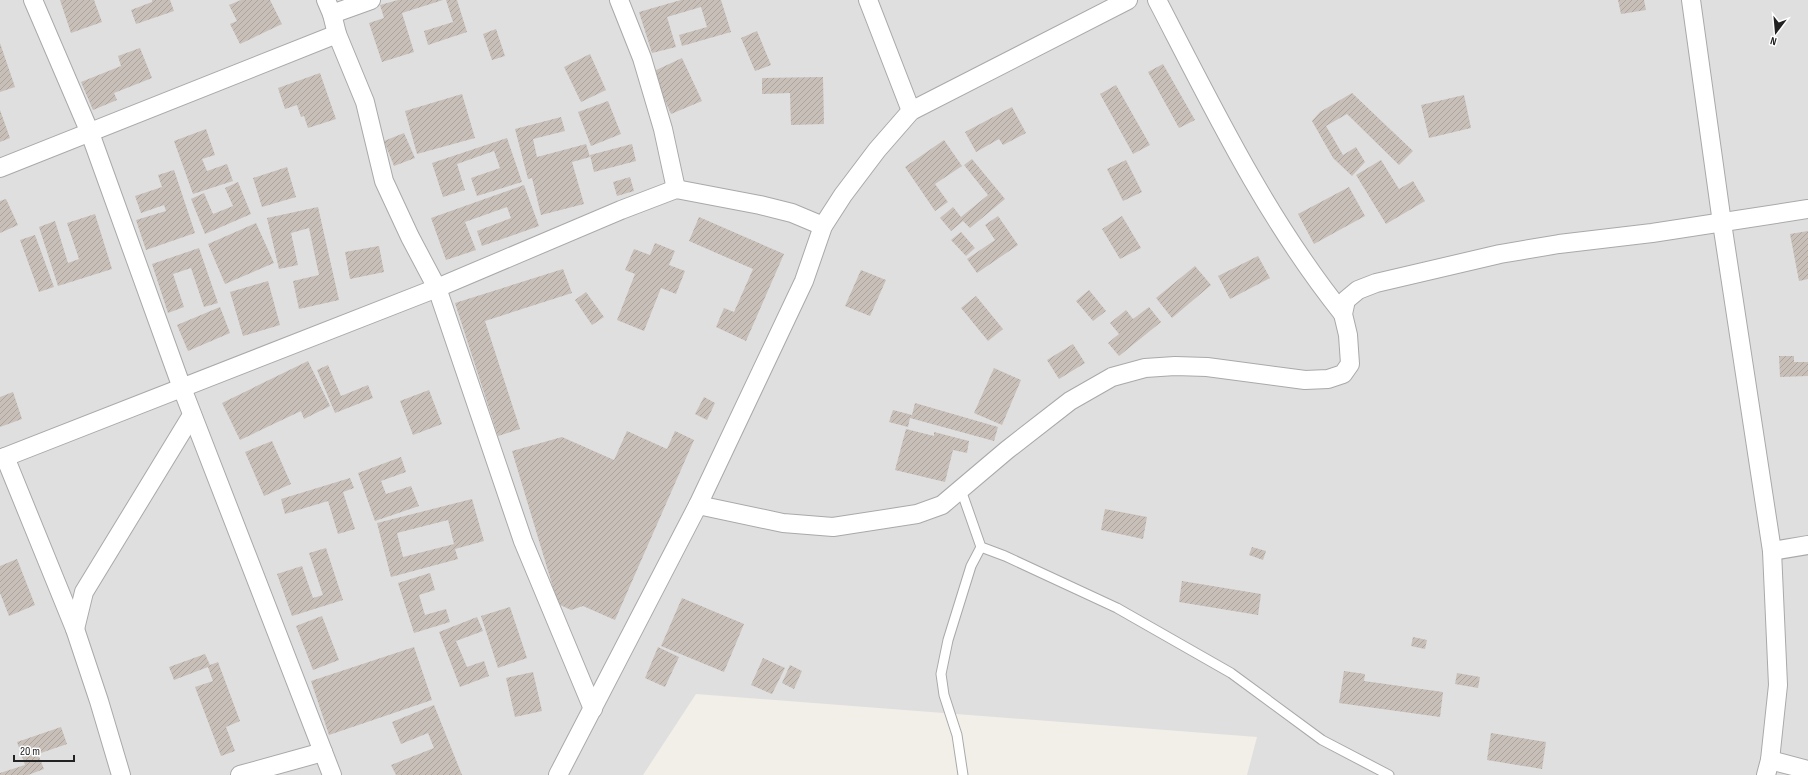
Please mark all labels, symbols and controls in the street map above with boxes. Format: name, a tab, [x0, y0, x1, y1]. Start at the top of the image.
north arrow	[1756, 12, 1796, 52]
text: N	[1769, 34, 1778, 48]
scale bar	[14, 737, 74, 763]
text: 20 m	[20, 744, 40, 759]

